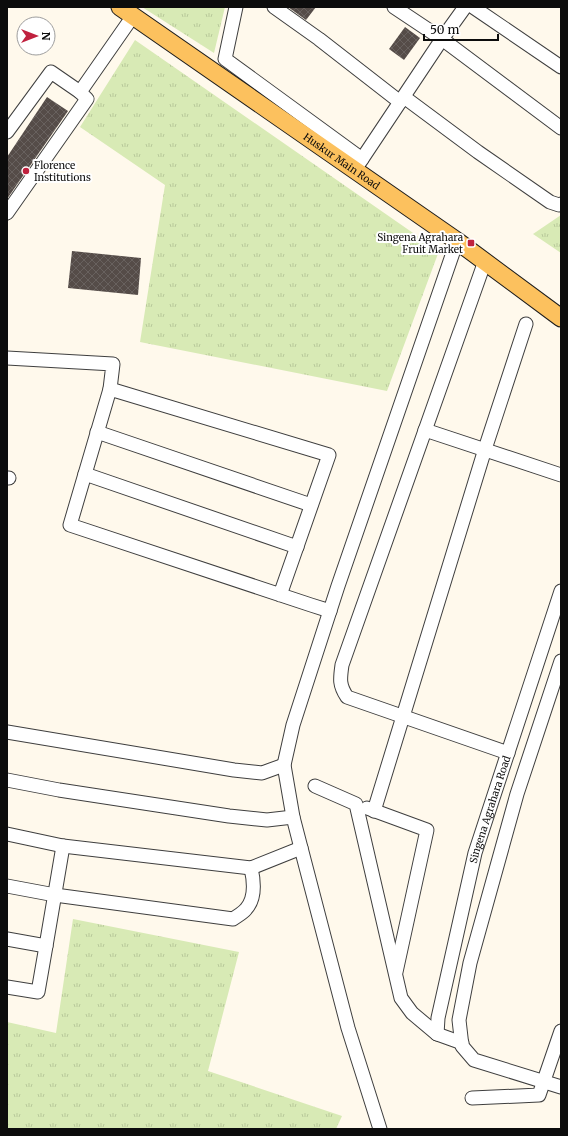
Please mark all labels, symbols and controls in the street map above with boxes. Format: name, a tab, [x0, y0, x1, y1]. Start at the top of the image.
north arrow	[16, 16, 56, 56]
scale bar	[424, 16, 498, 42]
text: 50 m	[430, 22, 459, 37]
text: N	[39, 32, 53, 41]
street label: Huskur Main Road	[301, 130, 383, 192]
place label: Florence Institutions	[34, 159, 91, 184]
marker: Florence Institutions	[21, 166, 31, 176]
place label: Singena Agrahara Fruit Market	[377, 231, 464, 256]
marker: Singena Agrahara Fruit Market	[466, 238, 476, 248]
street label: Singena Agrahara Road	[466, 754, 513, 865]

